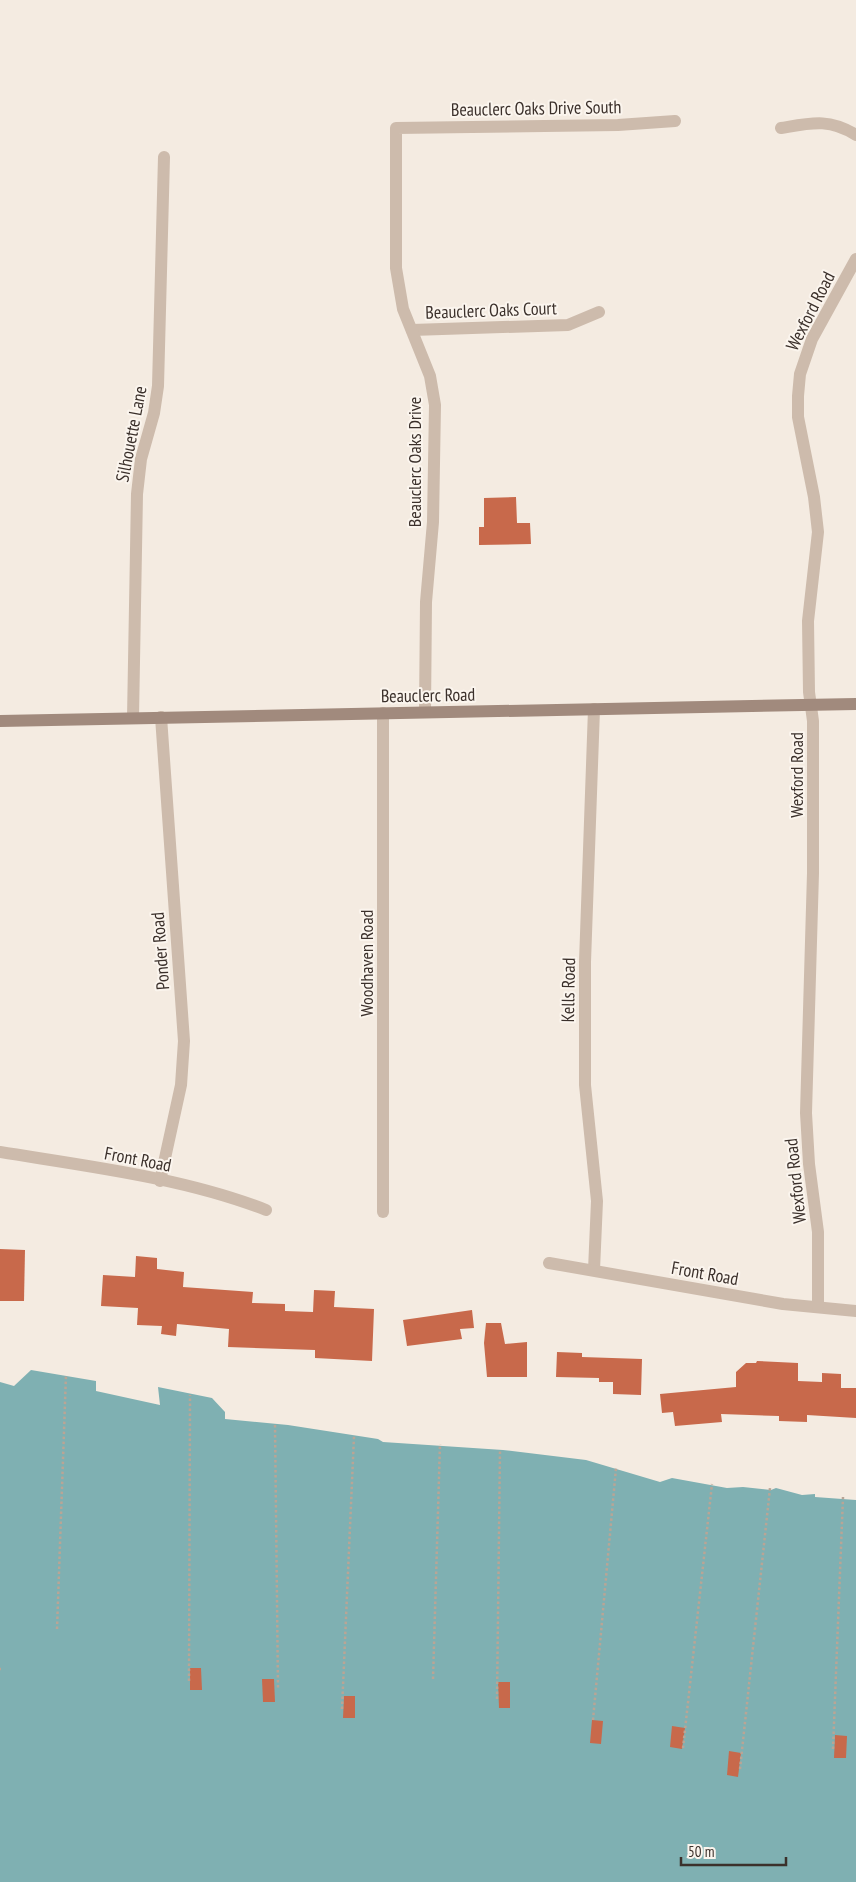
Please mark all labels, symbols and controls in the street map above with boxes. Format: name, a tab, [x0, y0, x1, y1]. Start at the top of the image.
street label: Beauclerc Oaks Drive South	[451, 95, 621, 121]
street label: Wexford Road	[780, 268, 840, 354]
street label: Beauclerc Oaks Court	[425, 296, 557, 324]
street label: Silhouette Lane	[110, 384, 152, 484]
street label: Beauclerc Oaks Drive	[403, 397, 426, 527]
street label: Beauclerc Road	[381, 683, 475, 707]
street label: Wexford Road	[785, 732, 808, 818]
street label: Woodhaven Road	[355, 910, 378, 1016]
street label: Ponder Road	[146, 911, 174, 991]
street label: Kells Road	[556, 957, 580, 1023]
street label: Wexford Road	[779, 1137, 811, 1225]
street label: Front Road	[103, 1141, 173, 1177]
street label: Front Road	[670, 1256, 740, 1290]
scale bar	[681, 1834, 786, 1866]
text: 50 m	[688, 1842, 714, 1861]

